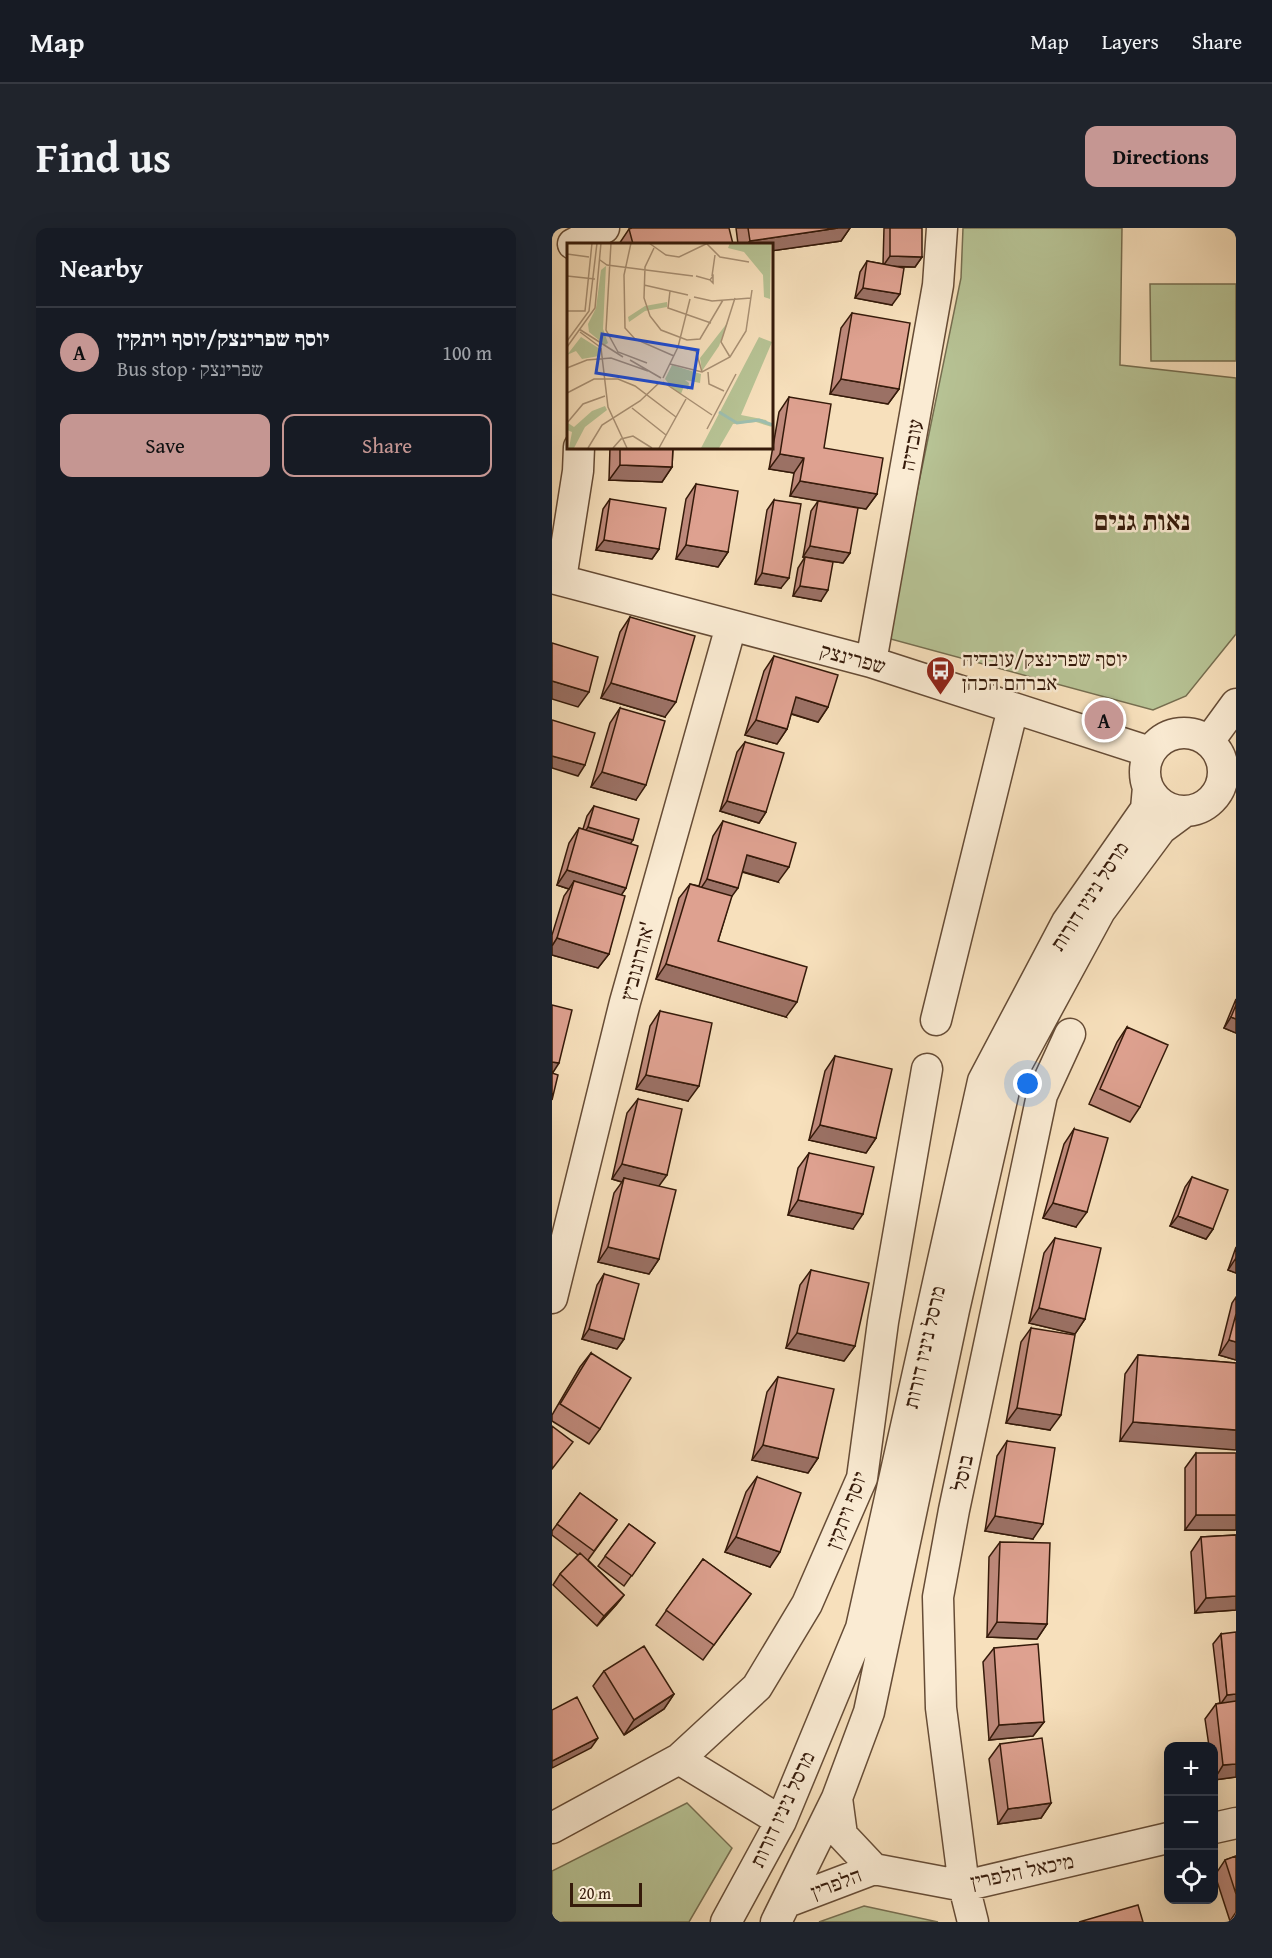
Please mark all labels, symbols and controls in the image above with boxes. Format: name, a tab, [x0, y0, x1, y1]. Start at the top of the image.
text: Map	[30, 21, 84, 62]
text: Map	[1030, 26, 1069, 57]
text: Layers	[1102, 26, 1159, 57]
text: Share	[1192, 26, 1242, 57]
text: Find us	[36, 126, 171, 187]
button: Directions	[1085, 126, 1236, 187]
inset map	[567, 243, 772, 448]
text: Nearby	[60, 248, 143, 287]
text: יוסף שפרינצק/יוסף ויתקין	[117, 322, 330, 354]
text: A	[73, 338, 86, 367]
text: 100 m	[442, 338, 492, 367]
text: Bus stop · שפרינצק	[117, 354, 263, 383]
button: Save	[60, 414, 270, 477]
button: Share	[282, 414, 492, 477]
street label: עובדיה	[891, 417, 931, 473]
district label: נאות גנים	[1094, 500, 1190, 540]
street label: שפרינצק	[817, 634, 889, 682]
place label: יוסף שפרינצק/עובדיה אברהם הכהן	[962, 643, 1128, 698]
bus stop icon: יוסף שפרינצק/עובדיה אברהם הכהן	[925, 654, 957, 696]
pin: A	[1084, 698, 1124, 742]
street label: מרסל ניניו דורות	[1042, 835, 1136, 957]
street label: אהרונוביץ'	[612, 918, 662, 1004]
your location	[1013, 1069, 1042, 1098]
street label: מרסל ניניו דורות	[895, 1282, 953, 1412]
street label: בוסל	[943, 1452, 981, 1494]
street label: יוסף ויתקין	[817, 1466, 875, 1553]
map controls	[1164, 1742, 1218, 1904]
button: +	[1164, 1742, 1218, 1796]
street label: מרסל ניניו דורות	[741, 1746, 823, 1872]
button: −	[1164, 1796, 1218, 1850]
street label: מיכאל הלפרין	[967, 1845, 1077, 1897]
button: locate	[1164, 1850, 1218, 1904]
street label: הלפרין	[806, 1859, 866, 1907]
scale bar	[570, 1880, 642, 1908]
text: 20 m	[579, 1881, 611, 1905]

